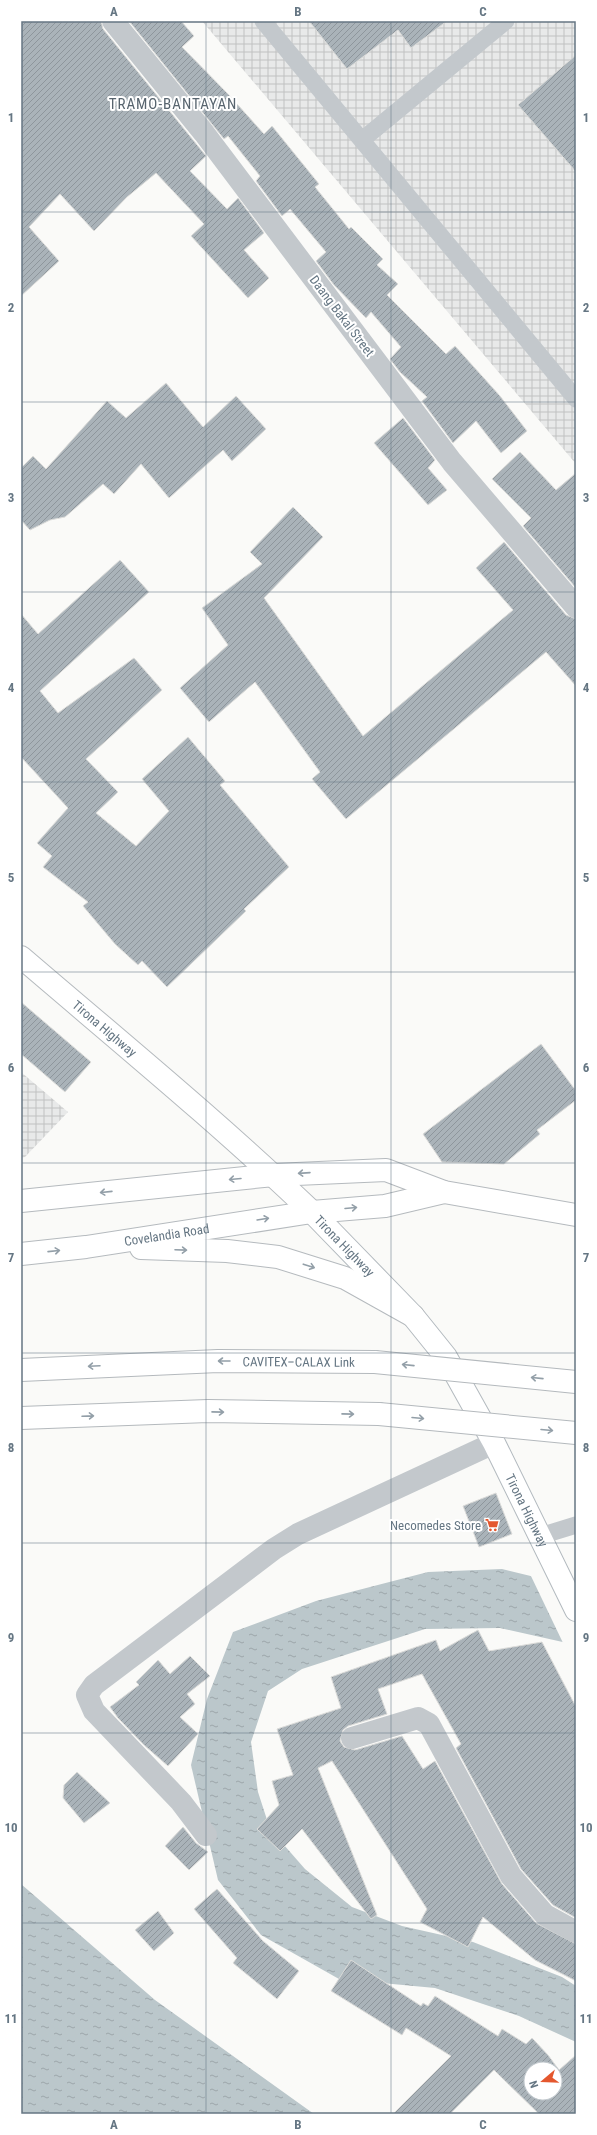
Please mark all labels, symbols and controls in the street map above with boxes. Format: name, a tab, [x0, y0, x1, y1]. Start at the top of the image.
text: A	[110, 4, 118, 19]
text: B	[294, 4, 302, 19]
text: C	[479, 4, 487, 19]
district label: TRAMO-BANTAYAN	[109, 95, 237, 113]
text: 1	[8, 110, 14, 125]
text: 1	[583, 110, 589, 125]
street label: Daang Bakal Street	[307, 273, 377, 360]
text: 2	[8, 300, 15, 315]
text: 2	[583, 300, 590, 315]
text: 3	[8, 490, 14, 505]
text: 3	[583, 490, 589, 505]
text: 4	[8, 680, 15, 695]
text: 4	[583, 680, 590, 695]
text: 5	[8, 870, 15, 885]
text: 5	[583, 870, 590, 885]
street label: Tirona Highway	[70, 997, 140, 1060]
text: 6	[8, 1060, 15, 1075]
text: 6	[583, 1060, 590, 1075]
one-way arrow	[298, 1170, 311, 1177]
one-way arrow	[229, 1175, 242, 1183]
one-way arrow	[100, 1188, 113, 1196]
one-way arrow	[344, 1205, 357, 1212]
street label: Tirona Highway	[312, 1212, 378, 1280]
one-way arrow	[256, 1215, 269, 1223]
street label: Covelandia Road	[123, 1221, 210, 1248]
one-way arrow	[174, 1246, 187, 1253]
one-way arrow	[47, 1247, 60, 1254]
text: 7	[8, 1250, 15, 1265]
text: 7	[583, 1250, 590, 1265]
one-way arrow	[303, 1263, 316, 1270]
street label: CAVITEX–CALAX Link	[243, 1354, 355, 1369]
one-way arrow	[218, 1357, 231, 1365]
one-way arrow	[402, 1361, 415, 1369]
one-way arrow	[88, 1363, 101, 1370]
one-way arrow	[531, 1374, 544, 1382]
one-way arrow	[211, 1408, 224, 1416]
one-way arrow	[341, 1410, 354, 1418]
one-way arrow	[81, 1412, 94, 1419]
one-way arrow	[411, 1414, 424, 1422]
one-way arrow	[540, 1427, 553, 1434]
text: 8	[8, 1440, 14, 1455]
text: 8	[583, 1440, 589, 1455]
street label: Tirona Highway	[503, 1471, 552, 1550]
supermarket icon: Necomedes Store	[484, 1517, 500, 1533]
place label: Necomedes Store	[390, 1518, 481, 1533]
text: 9	[8, 1630, 14, 1645]
text: 9	[583, 1630, 589, 1645]
text: 10	[4, 1820, 18, 1835]
text: 10	[579, 1820, 593, 1835]
text: 11	[4, 2011, 18, 2026]
text: 11	[579, 2011, 593, 2026]
north arrow	[523, 2061, 563, 2101]
text: N	[527, 2079, 541, 2089]
text: A	[110, 2117, 118, 2132]
text: B	[294, 2117, 302, 2132]
text: C	[479, 2117, 487, 2132]

